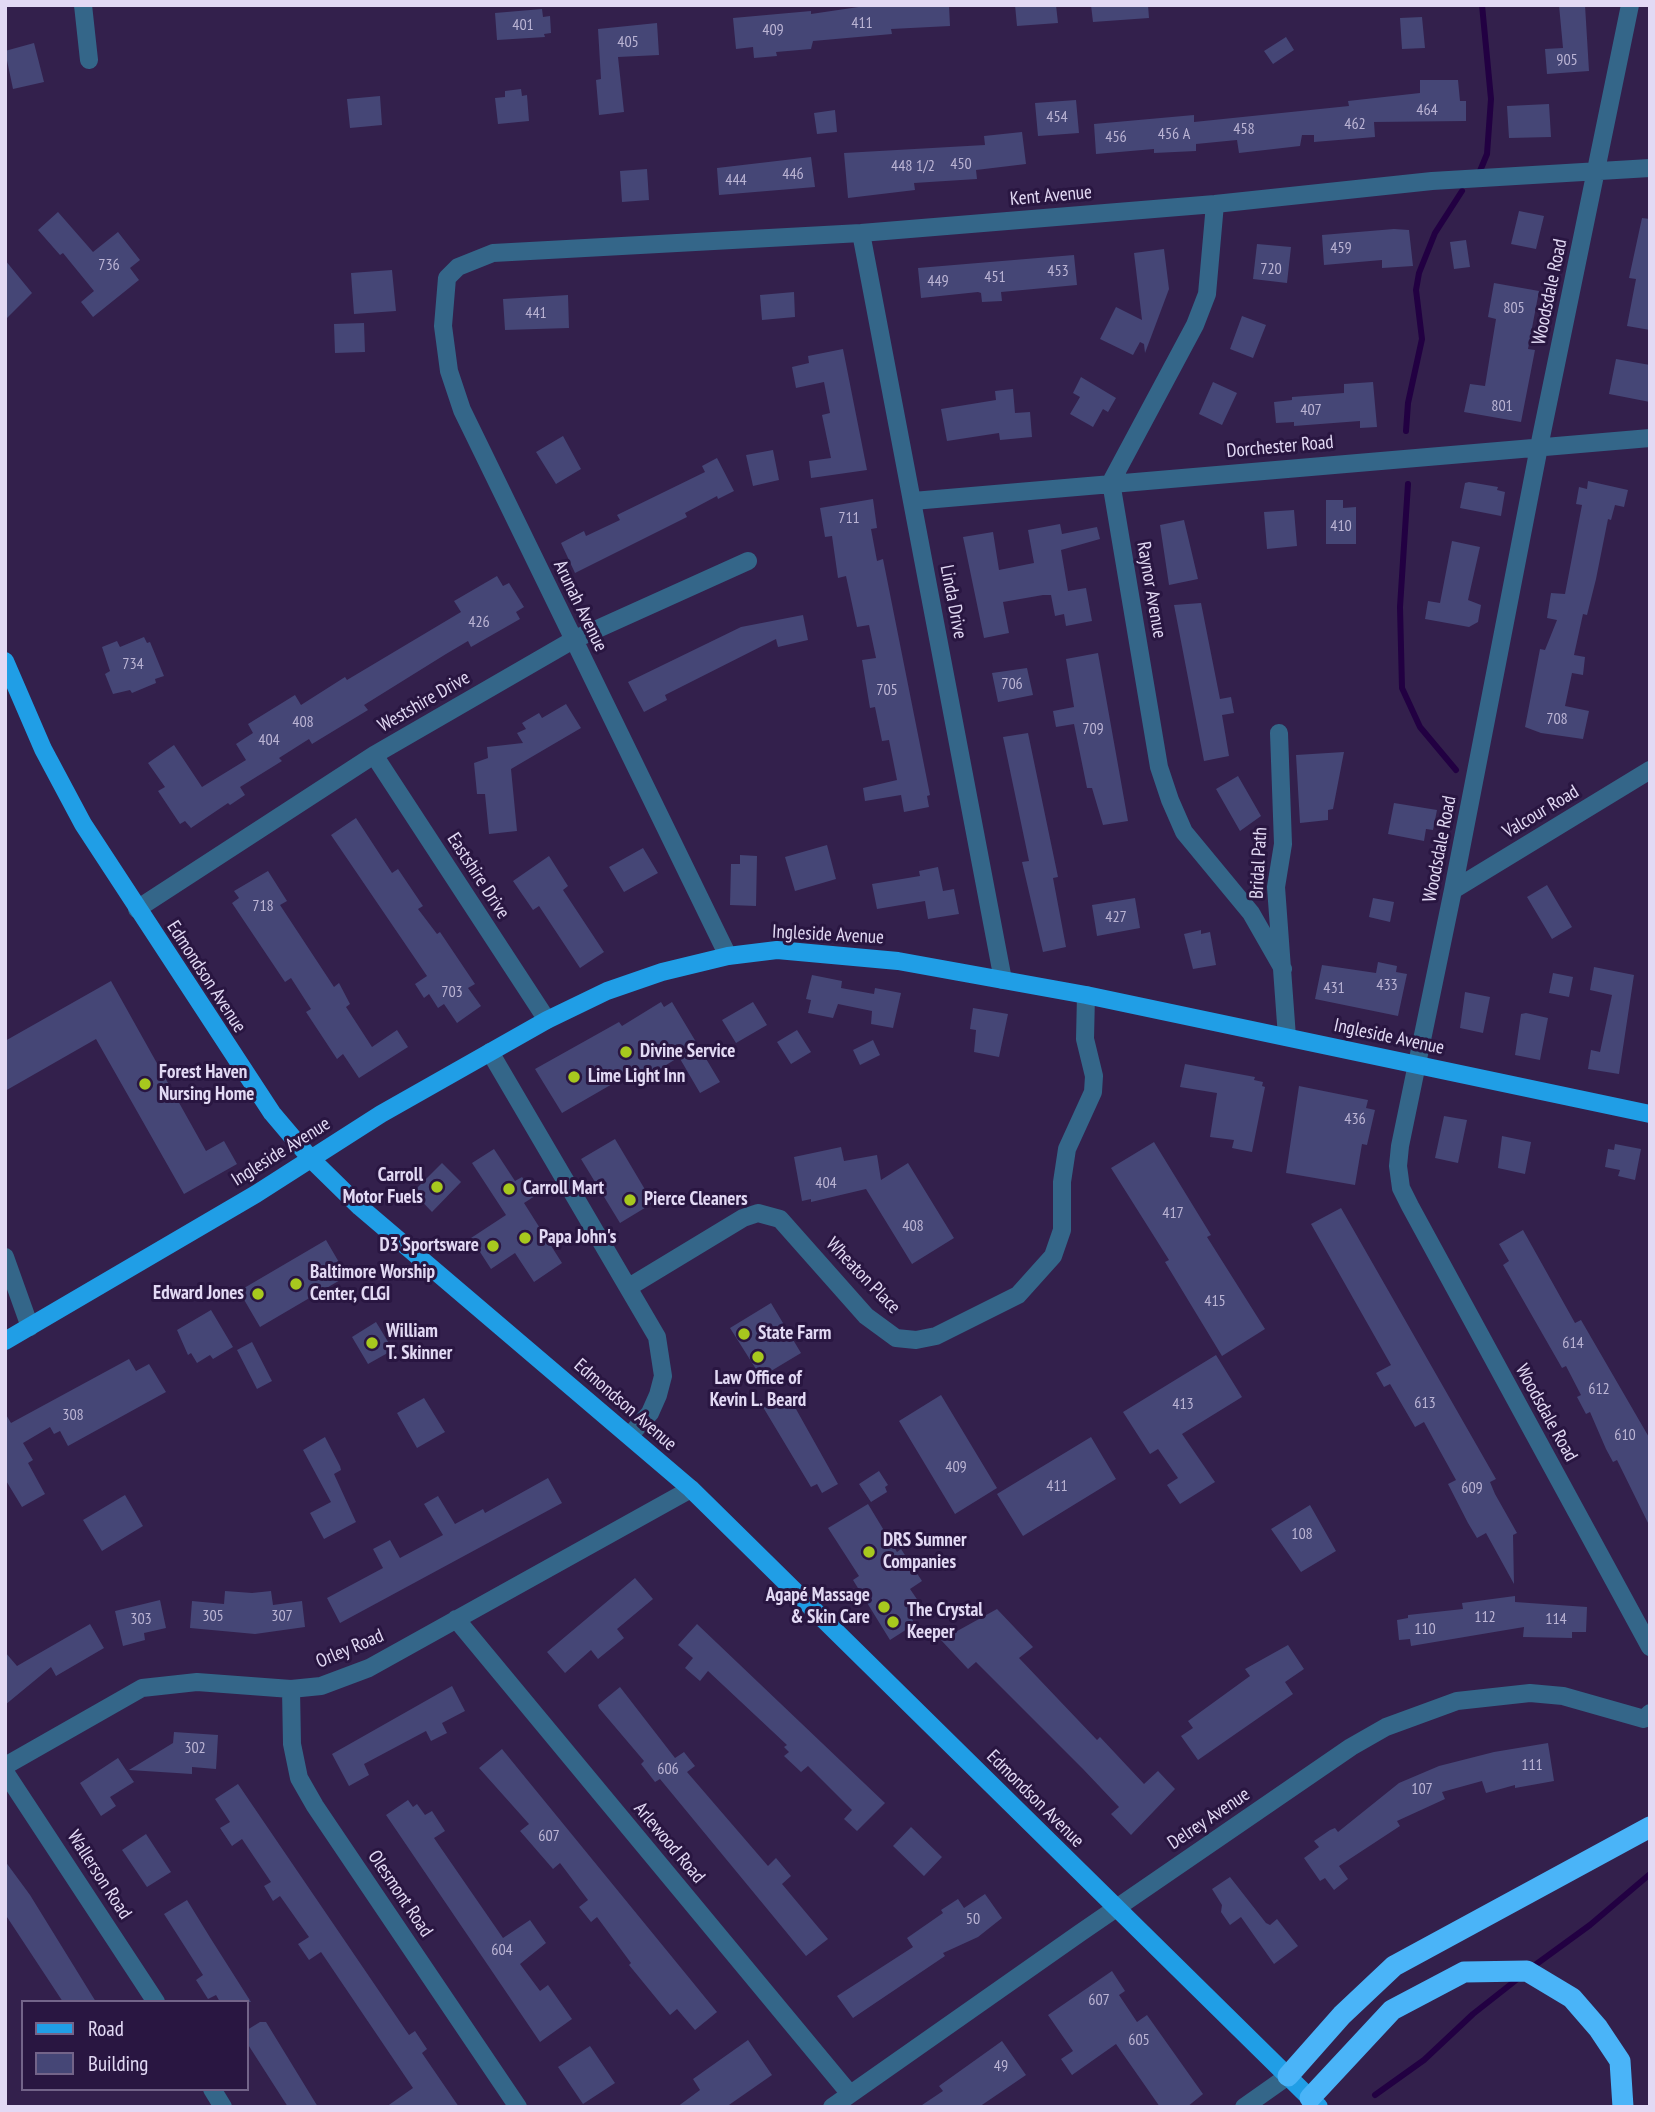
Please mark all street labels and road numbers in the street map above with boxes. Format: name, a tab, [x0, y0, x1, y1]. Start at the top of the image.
street label: Kent Avenue	[1009, 181, 1093, 211]
street label: Woodsdale Road	[1528, 237, 1572, 347]
street label: Dorchester Road	[1226, 431, 1334, 463]
street label: Raynor Avenue	[1131, 540, 1171, 640]
street label: Arunah Avenue	[548, 557, 612, 655]
street label: Linda Drive	[935, 563, 971, 641]
street label: Westshire Drive	[374, 667, 474, 737]
street label: Valcour Road	[1499, 780, 1583, 844]
street label: Woodsdale Road	[1419, 794, 1461, 904]
street label: Bridal Path	[1246, 827, 1272, 899]
street label: Eastshire Drive	[442, 829, 514, 923]
street label: Edmondson Avenue	[161, 917, 251, 1037]
street label: Ingleside Avenue	[772, 921, 884, 949]
street label: Ingleside Avenue	[1332, 1014, 1446, 1060]
street label: Ingleside Avenue	[227, 1113, 335, 1191]
street label: Wheaton Place	[821, 1233, 905, 1319]
street label: Edmondson Avenue	[569, 1354, 681, 1456]
street label: Woodsdale Road	[1510, 1360, 1582, 1466]
street label: Orley Road	[313, 1625, 387, 1673]
street label: Edmondson Avenue	[981, 1745, 1089, 1853]
street label: Delrey Avenue	[1164, 1783, 1254, 1855]
street label: Arlewood Road	[629, 1798, 709, 1888]
street label: Wallerson Road	[62, 1826, 136, 1924]
street label: Olesmont Road	[363, 1846, 437, 1942]

